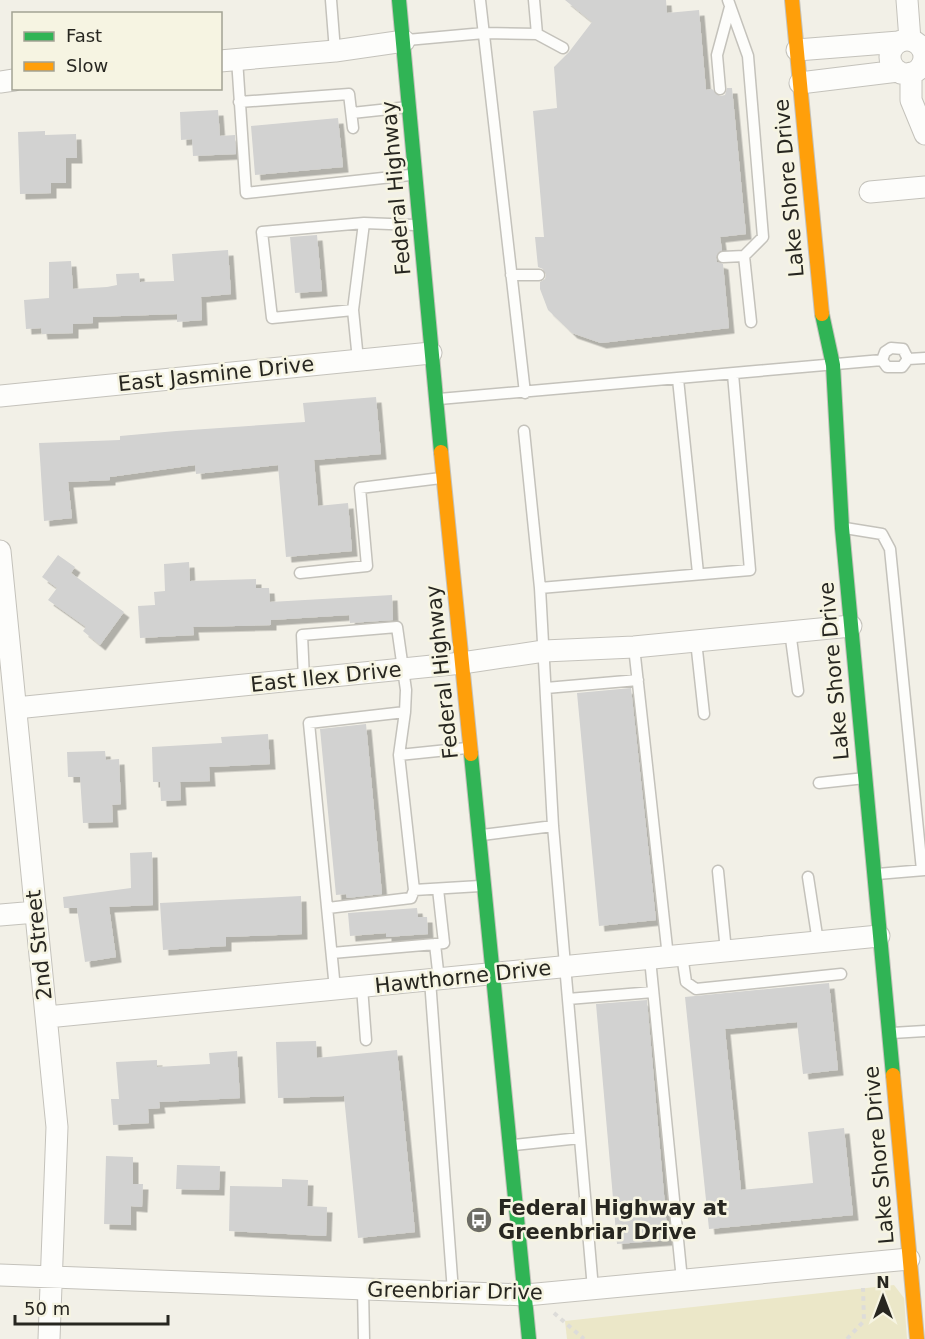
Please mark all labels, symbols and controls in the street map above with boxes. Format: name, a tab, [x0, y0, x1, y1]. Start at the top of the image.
legend	[12, 12, 222, 90]
text: Fast	[66, 25, 102, 46]
text: Slow	[66, 55, 108, 76]
street label: Lake Shore Drive	[769, 98, 809, 278]
street label: Federal Highway	[376, 100, 416, 276]
street label: East Jasmine Drive	[117, 352, 315, 396]
street label: Lake Shore Drive	[814, 581, 854, 761]
street label: Federal Highway	[421, 584, 463, 760]
street label: East Ilex Drive	[249, 657, 403, 697]
street label: 2nd Street	[21, 889, 57, 1001]
street label: Hawthorne Drive	[374, 956, 552, 998]
street label: Lake Shore Drive	[859, 1065, 899, 1245]
place label: Federal Highway at Greenbriar Drive	[498, 1196, 727, 1244]
bus stop icon: Federal Highway at Greenbriar Drive	[464, 1205, 494, 1235]
north arrow	[853, 1267, 913, 1327]
text: N	[876, 1273, 890, 1292]
street label: Greenbriar Drive	[367, 1277, 543, 1305]
scale bar	[15, 1288, 168, 1326]
text: 50 m	[24, 1298, 70, 1319]

